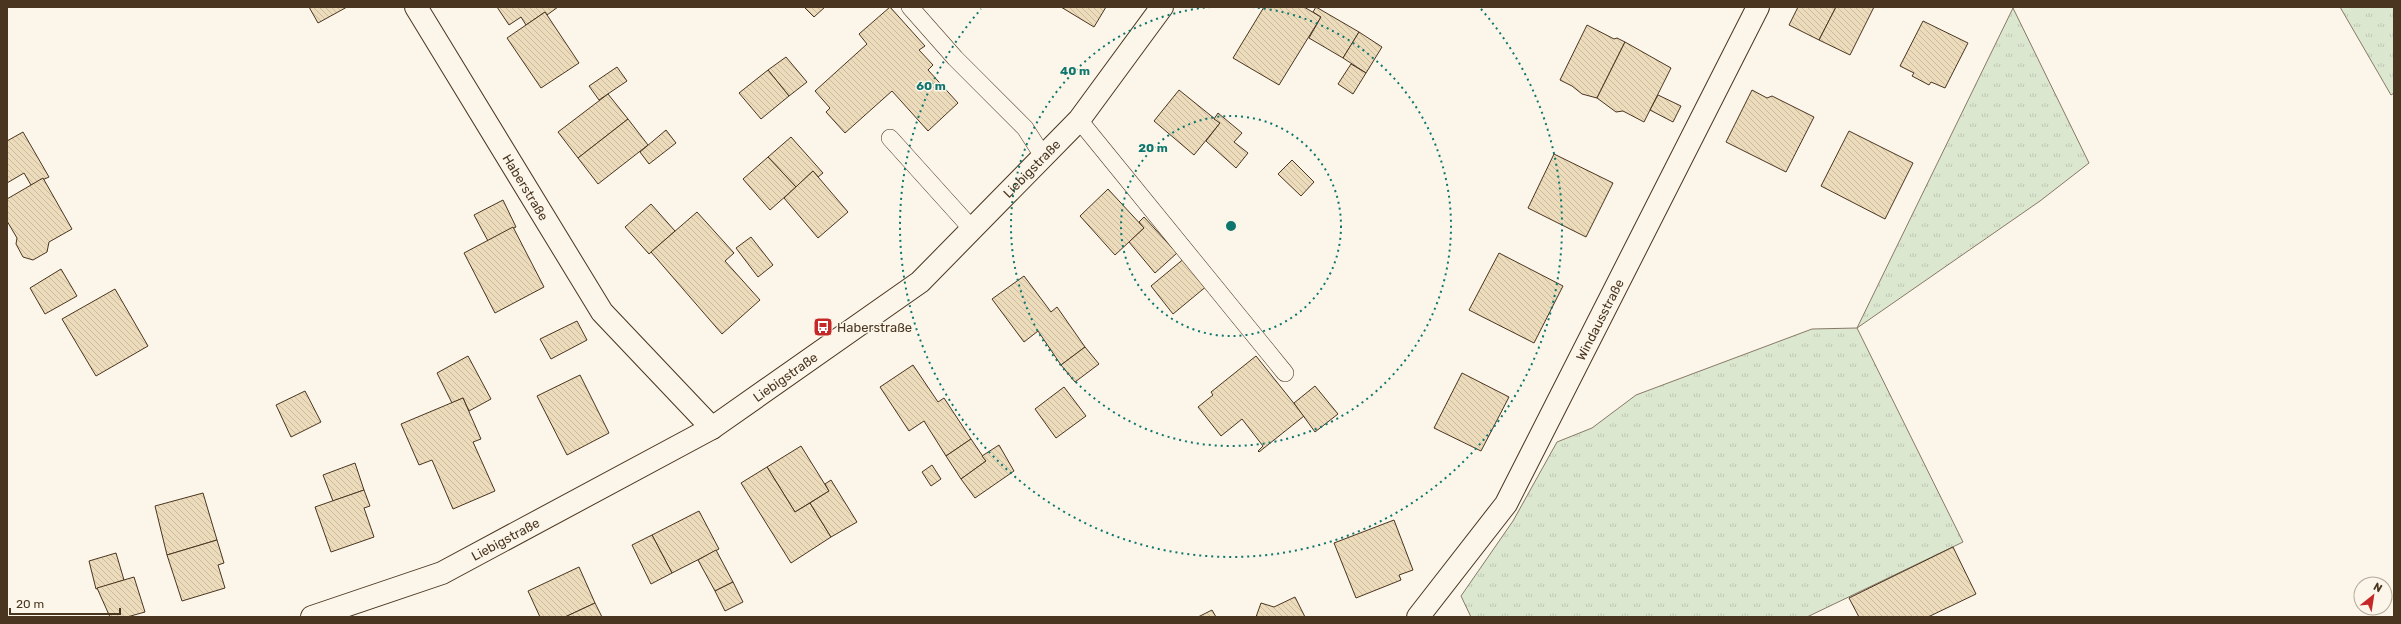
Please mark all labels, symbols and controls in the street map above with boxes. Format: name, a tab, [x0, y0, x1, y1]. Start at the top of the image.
text: 40 m	[1060, 64, 1090, 78]
text: 60 m	[916, 79, 946, 93]
street label: Liebigstraße	[1000, 137, 1064, 201]
text: 20 m	[1138, 141, 1168, 155]
street label: Haberstraße	[499, 151, 551, 223]
centre of rings	[1224, 219, 1238, 233]
street label: Windausstraße	[1573, 276, 1627, 363]
bus stop icon: Haberstraße	[812, 316, 834, 338]
place label: Haberstraße	[837, 320, 912, 335]
street label: Liebigstraße	[750, 349, 820, 405]
street label: Liebigstraße	[469, 515, 542, 564]
north arrow	[2353, 576, 2393, 616]
text: N	[2371, 580, 2384, 595]
scale bar	[10, 590, 120, 616]
text: 20 m	[16, 597, 44, 611]

